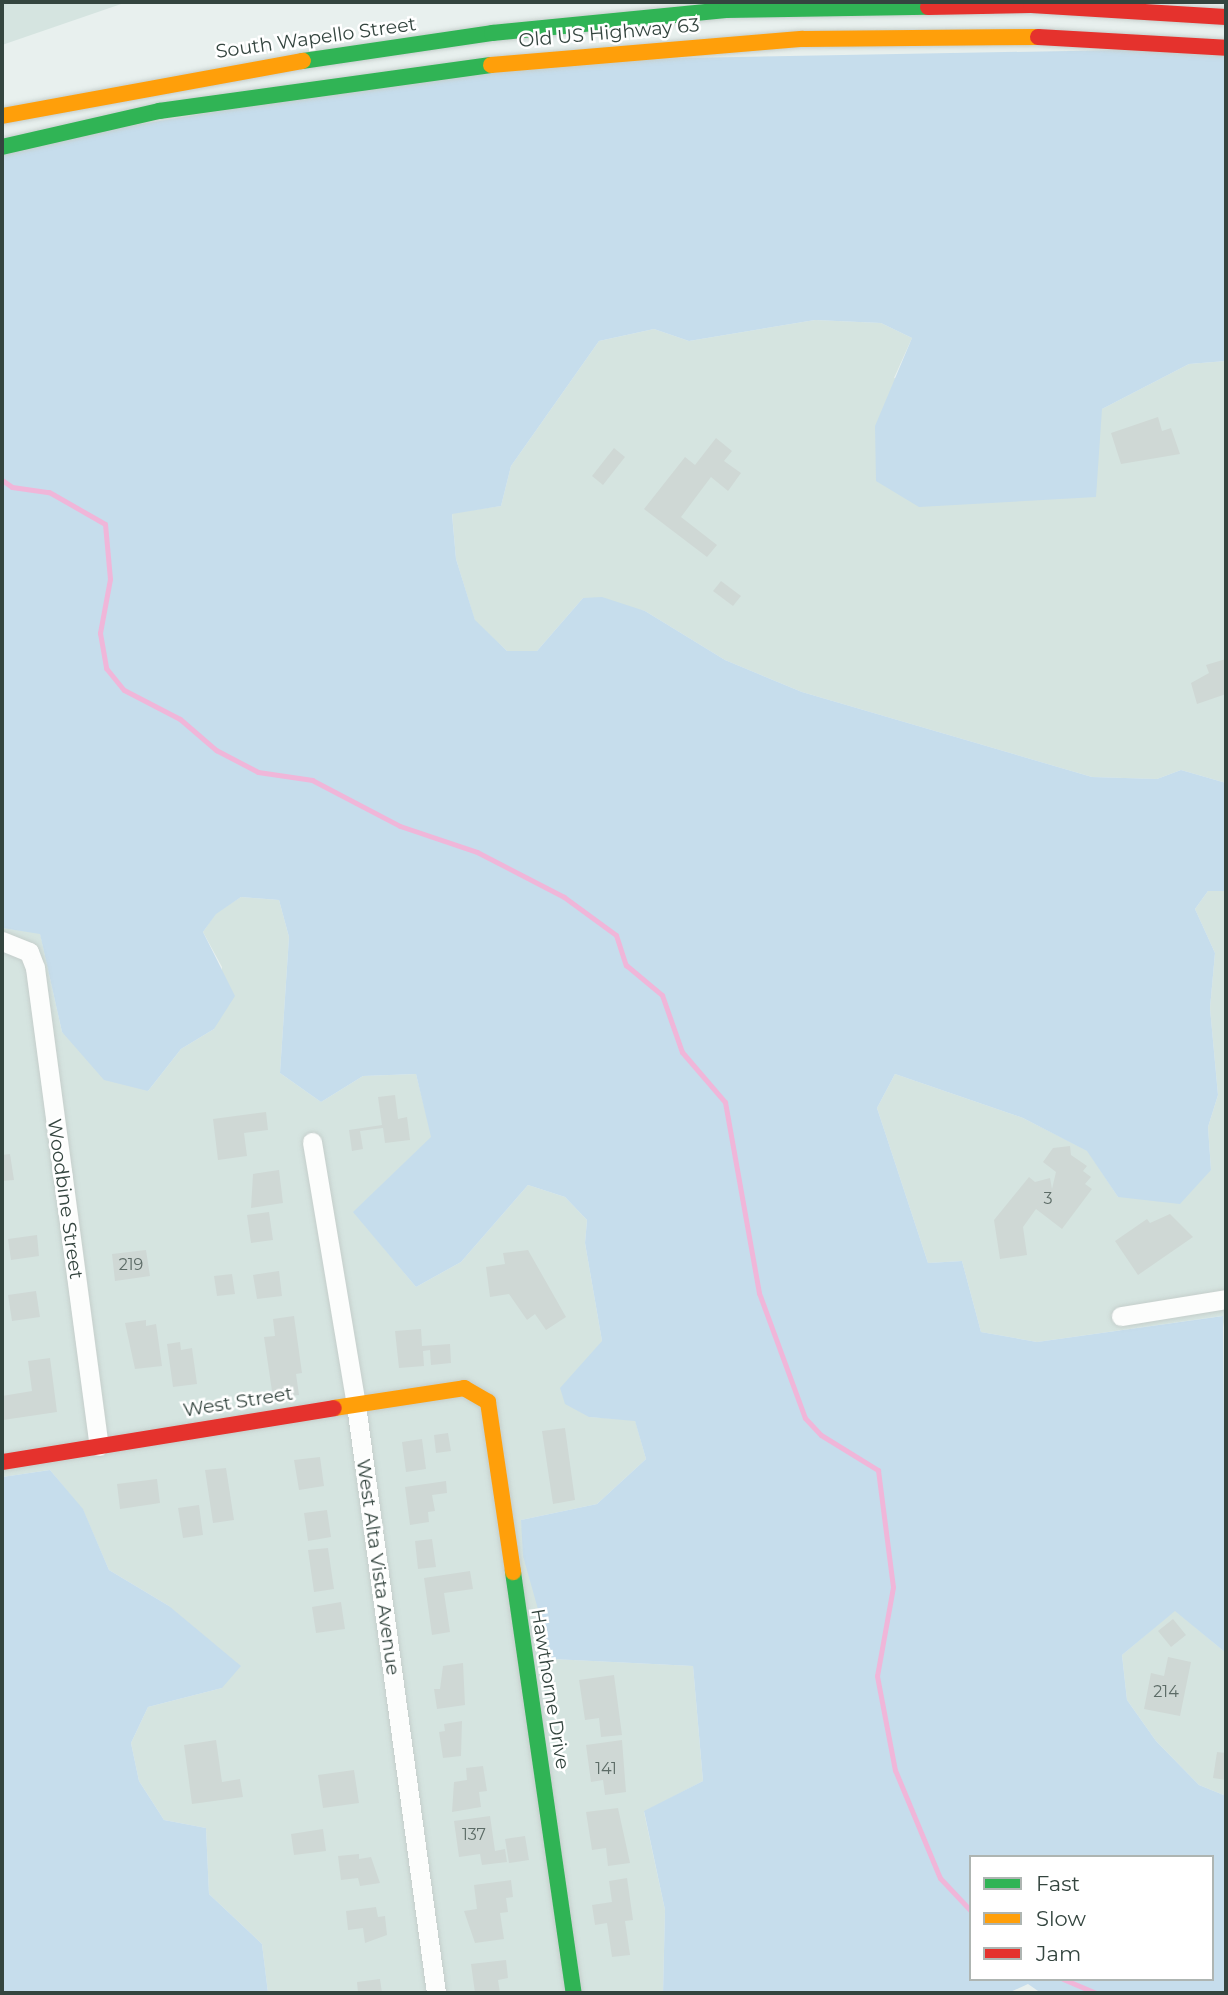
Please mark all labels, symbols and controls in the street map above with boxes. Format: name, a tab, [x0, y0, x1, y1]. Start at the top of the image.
street label: South Wapello Street	[214, 13, 418, 63]
street label: Old US Highway 63	[518, 14, 700, 52]
street label: Woodbine Street	[42, 1117, 88, 1281]
house number: 3	[1043, 1189, 1053, 1209]
house number: 219	[119, 1255, 143, 1275]
street label: West Street	[181, 1382, 295, 1422]
street label: West Alta Vista Avenue	[352, 1457, 404, 1677]
street label: Hawthorne Drive	[526, 1607, 574, 1771]
house number: 214	[1153, 1682, 1179, 1702]
house number: 141	[595, 1759, 617, 1779]
house number: 137	[462, 1825, 486, 1845]
legend	[969, 1855, 1214, 1981]
text: Fast	[1036, 1871, 1080, 1896]
text: Slow	[1036, 1906, 1086, 1931]
text: Jam	[1036, 1941, 1081, 1966]

